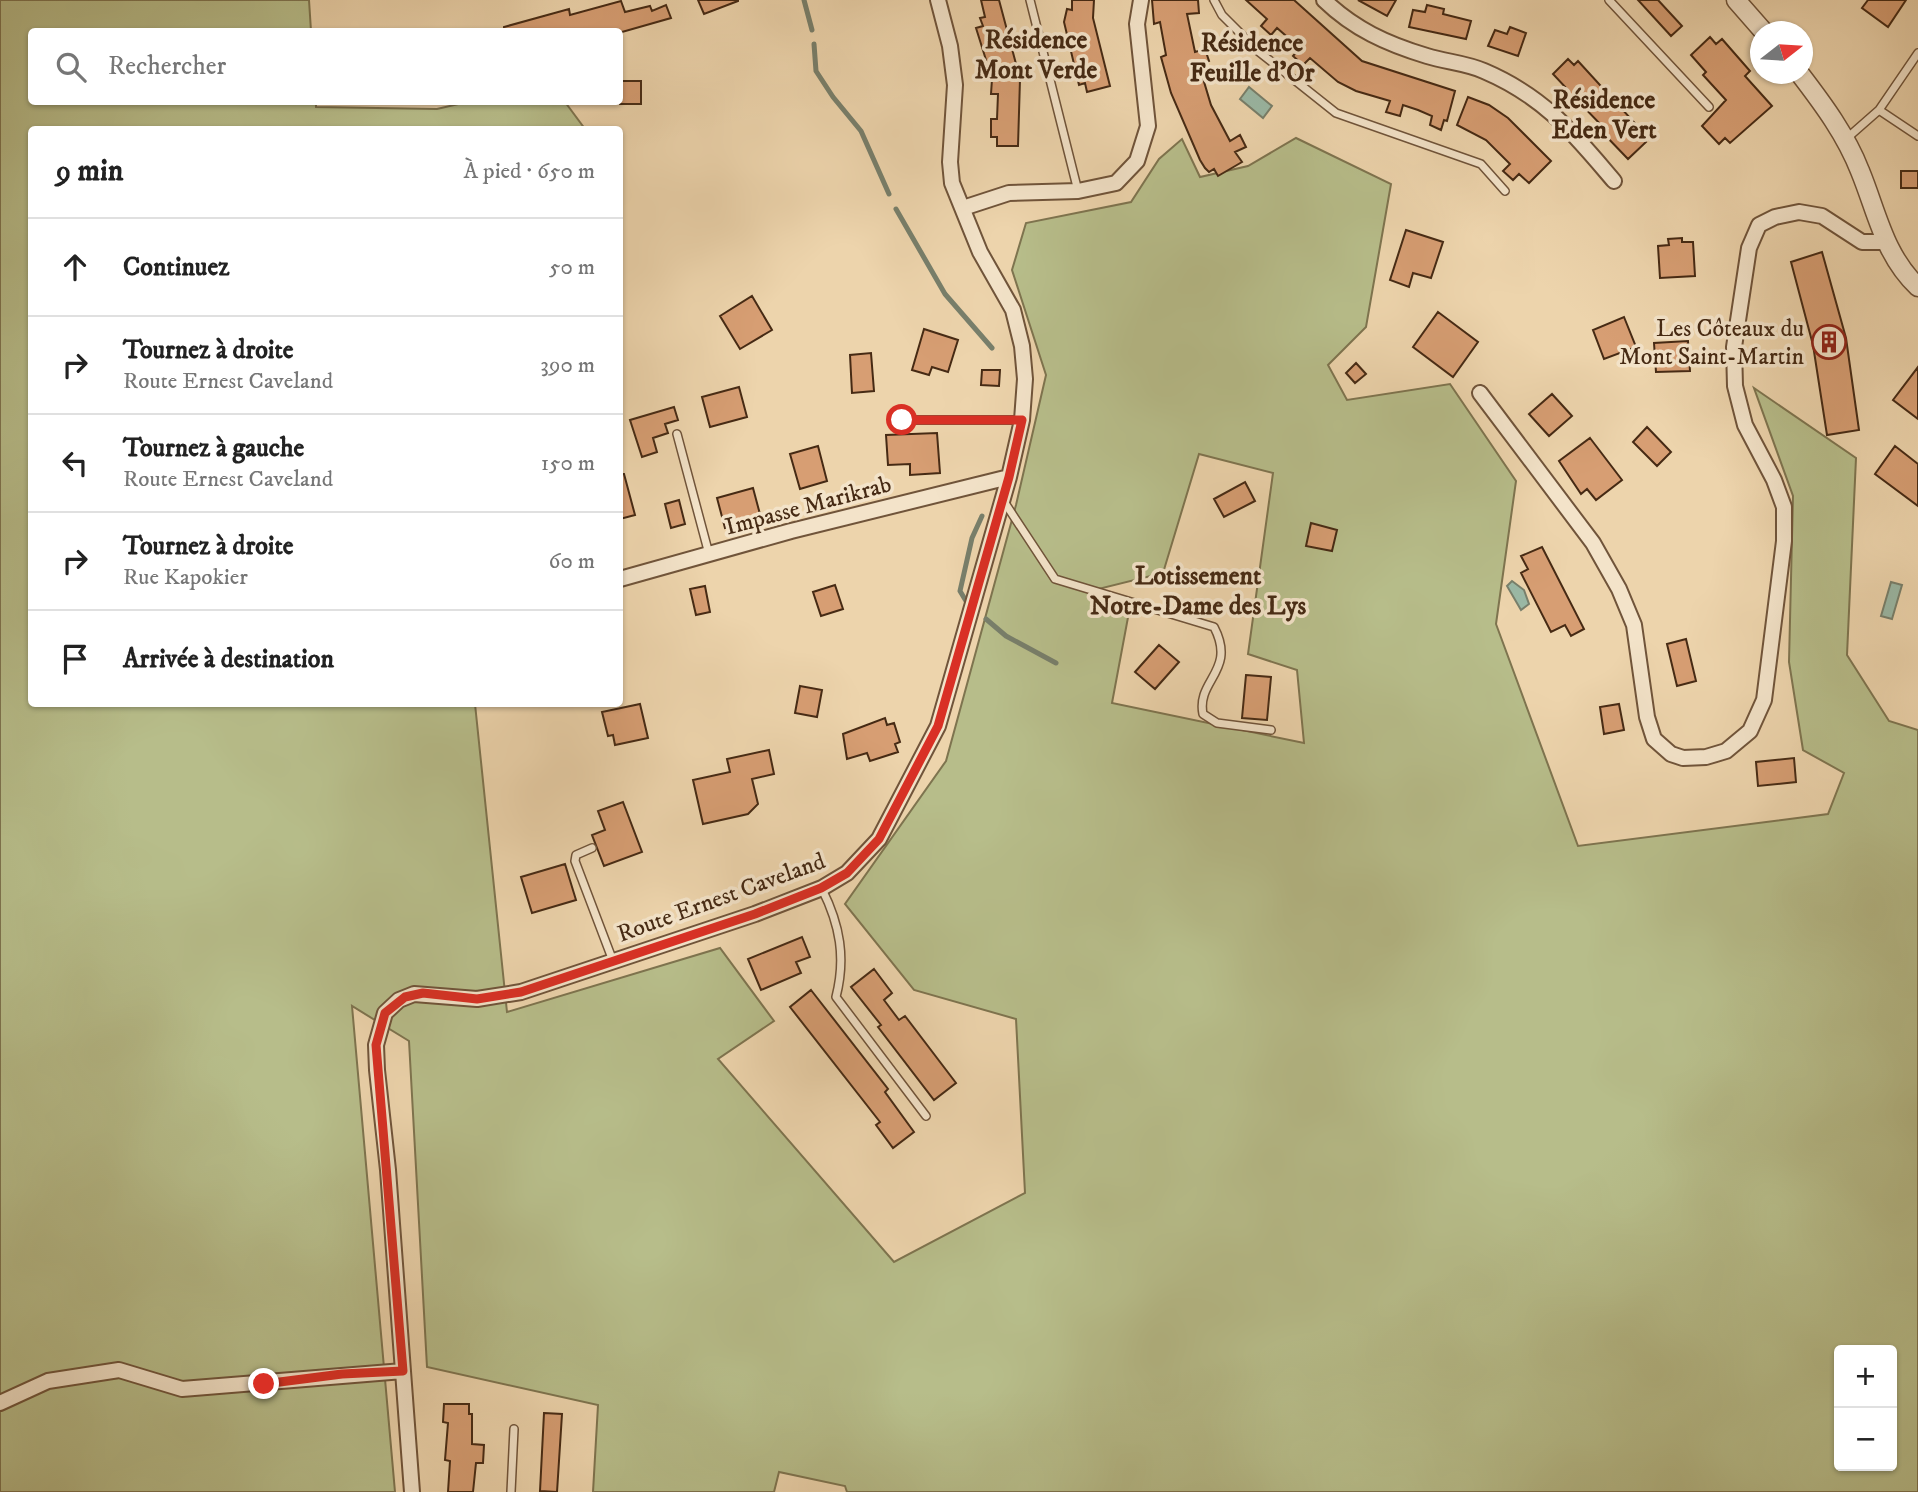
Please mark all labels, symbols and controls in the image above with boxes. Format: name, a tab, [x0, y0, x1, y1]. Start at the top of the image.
north arrow	[1750, 21, 1813, 84]
district label: Résidence Mont Verde	[975, 24, 1098, 87]
district label: Résidence Feuille d'Or	[1190, 27, 1315, 90]
search box	[28, 28, 623, 105]
icon: search	[52, 48, 90, 86]
text: Rechercher	[108, 50, 226, 83]
district label: Résidence Eden Vert	[1551, 84, 1657, 147]
text: 9 min	[56, 153, 123, 190]
text: À pied · 650 m	[464, 157, 595, 186]
icon: ahead	[56, 248, 94, 286]
text: Continuez	[123, 251, 229, 284]
text: 50 m	[549, 253, 595, 282]
place label: Les Côteaux du Mont Saint-Martin	[1619, 314, 1804, 372]
building icon: Les Côteaux du Mont Saint-Martin	[1810, 323, 1848, 361]
text: Tournez à droite	[123, 334, 294, 367]
icon: right	[56, 346, 94, 384]
text: 390 m	[540, 351, 595, 380]
text: Route Ernest Caveland	[123, 367, 333, 396]
route start	[886, 404, 917, 435]
text: Tournez à gauche	[123, 432, 304, 465]
icon: left	[56, 444, 94, 482]
text: 150 m	[541, 449, 595, 478]
text: Route Ernest Caveland	[123, 465, 333, 494]
street label: Impasse Marikrab	[722, 469, 895, 543]
text: Tournez à droite	[123, 530, 294, 563]
icon: right	[56, 542, 94, 580]
text: 60 m	[548, 547, 595, 576]
district label: Lotissement Notre-Dame des Lys	[1090, 560, 1307, 623]
text: Rue Kapokier	[123, 563, 248, 592]
icon: arrive	[56, 640, 94, 678]
text: Arrivée à destination	[123, 643, 334, 676]
street label: Route Ernest Caveland	[613, 846, 830, 950]
map controls	[1834, 1345, 1897, 1471]
button: +	[1834, 1345, 1897, 1408]
route end	[248, 1368, 279, 1399]
button: −	[1834, 1408, 1897, 1471]

